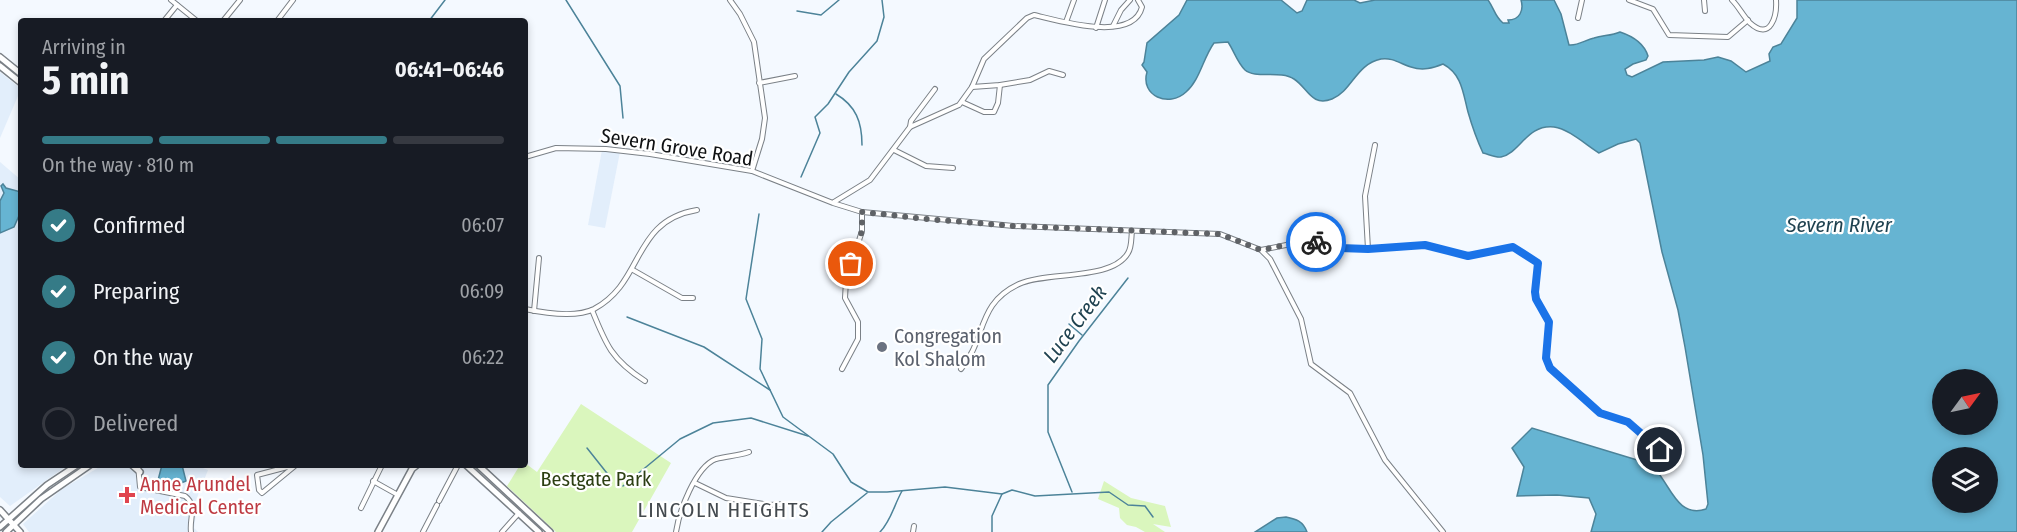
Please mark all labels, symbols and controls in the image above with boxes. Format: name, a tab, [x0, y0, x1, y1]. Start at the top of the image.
text: Arriving in	[42, 35, 126, 59]
text: 06:41–06:46	[395, 56, 504, 83]
text: 5 min	[42, 58, 130, 104]
street label: Severn Grove Road	[599, 123, 755, 171]
text: On the way · 810 m	[42, 153, 194, 177]
icon: check	[42, 209, 75, 242]
text: Confirmed	[93, 212, 186, 239]
courier	[1286, 212, 1346, 272]
water label: Severn River	[1785, 212, 1892, 238]
text: 06:07	[461, 213, 504, 237]
icon: bike	[1300, 226, 1333, 259]
pin	[825, 238, 876, 289]
icon: bag	[834, 247, 867, 280]
icon: check	[42, 275, 75, 308]
text: Preparing	[93, 278, 179, 305]
text: 06:09	[459, 279, 504, 303]
water label: Luce Creek	[1037, 280, 1113, 368]
place label: Congregation Kol Shalom	[894, 324, 1002, 371]
marker: Congregation Kol Shalom	[875, 340, 889, 354]
icon: check	[42, 341, 75, 374]
text: On the way	[93, 344, 193, 371]
text: 06:22	[462, 345, 504, 369]
north arrow	[1932, 369, 1998, 435]
map controls	[1932, 369, 1998, 513]
text: Delivered	[93, 410, 178, 437]
pin	[1634, 424, 1685, 475]
icon: home	[1643, 433, 1676, 466]
button: layers	[1932, 447, 1998, 513]
park label: Bestgate Park	[541, 467, 652, 491]
place label: Anne Arundel Medical Center	[140, 472, 261, 519]
marker: Anne Arundel Medical Center	[118, 486, 136, 504]
district label: LINCOLN HEIGHTS	[637, 497, 811, 523]

